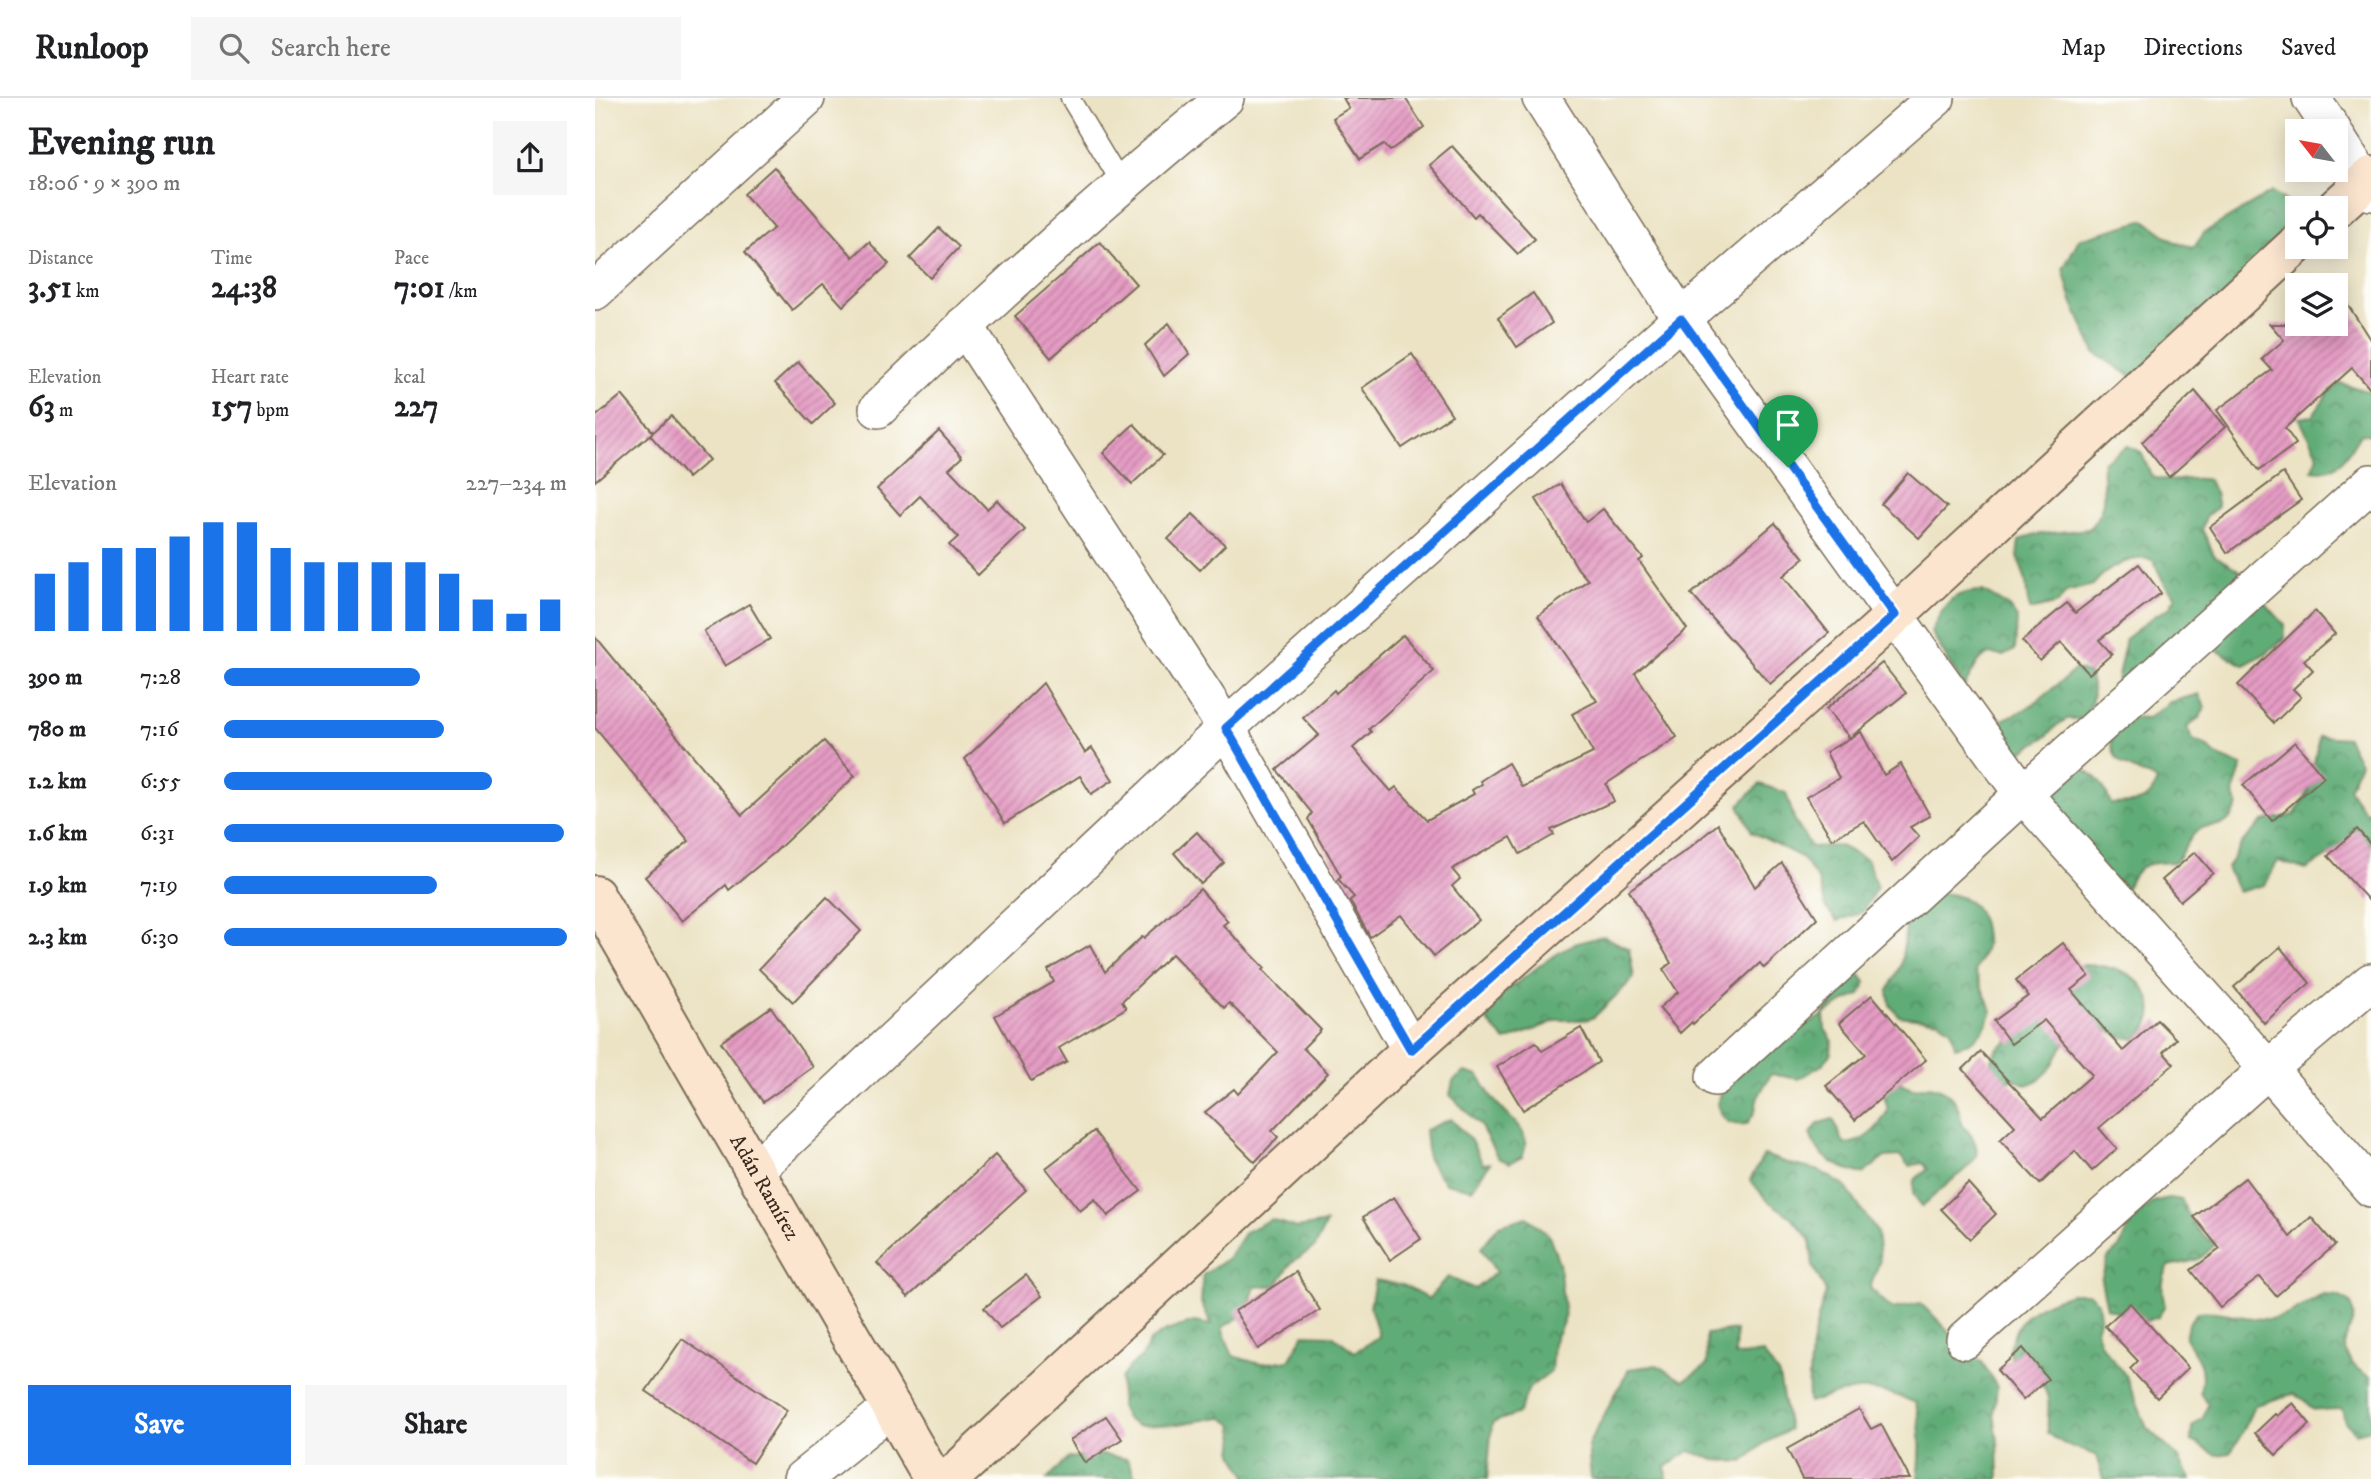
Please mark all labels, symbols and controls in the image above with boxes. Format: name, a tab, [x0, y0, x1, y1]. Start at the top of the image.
search box	[191, 17, 681, 80]
text: Runloop	[35, 28, 149, 69]
icon: search	[215, 29, 253, 67]
text: Search here	[271, 32, 391, 65]
text: Map	[2061, 33, 2106, 63]
text: Directions	[2144, 33, 2243, 63]
text: Saved	[2281, 33, 2336, 63]
text: Evening run	[28, 119, 215, 167]
north arrow	[2285, 119, 2349, 182]
map controls	[2285, 119, 2348, 336]
button: share	[493, 121, 567, 195]
text: 18:06 · 9 × 390 m	[28, 169, 181, 198]
button: locate	[2285, 196, 2348, 259]
text: Distance	[28, 247, 93, 270]
text: Time	[211, 247, 252, 270]
text: Pace	[394, 247, 429, 270]
text: 3.51	[28, 270, 72, 307]
text: 24:38	[211, 270, 277, 307]
text: 7:01	[394, 270, 445, 307]
button: layers	[2285, 273, 2348, 336]
text: km	[72, 280, 100, 303]
text: /km	[445, 280, 478, 303]
text: Elevation	[28, 366, 102, 389]
text: Heart rate	[211, 366, 289, 389]
text: kcal	[394, 366, 425, 389]
text: 63	[28, 389, 55, 426]
text: 157	[211, 389, 253, 426]
text: 227	[394, 389, 439, 426]
pin	[1758, 395, 1818, 467]
text: m	[55, 399, 73, 422]
text: bpm	[253, 399, 289, 422]
icon: arrive	[1769, 406, 1807, 444]
text: Elevation	[28, 469, 117, 498]
text: 227–234 m	[465, 469, 567, 498]
text: 390 m	[28, 663, 83, 692]
text: 7:28	[140, 663, 181, 692]
text: 780 m	[28, 715, 86, 744]
text: 7:16	[140, 715, 178, 744]
text: 1.2 km	[28, 767, 87, 796]
text: 6:55	[140, 767, 181, 796]
text: 1.6 km	[28, 819, 87, 848]
text: 6:31	[140, 819, 175, 848]
text: 1.9 km	[28, 871, 87, 900]
text: 7:19	[140, 871, 178, 900]
text: 2.3 km	[28, 923, 87, 952]
text: 6:30	[140, 923, 179, 952]
street label: Adán Ramírez	[724, 1130, 805, 1245]
button: Save	[28, 1385, 291, 1465]
button: Share	[305, 1385, 567, 1465]

